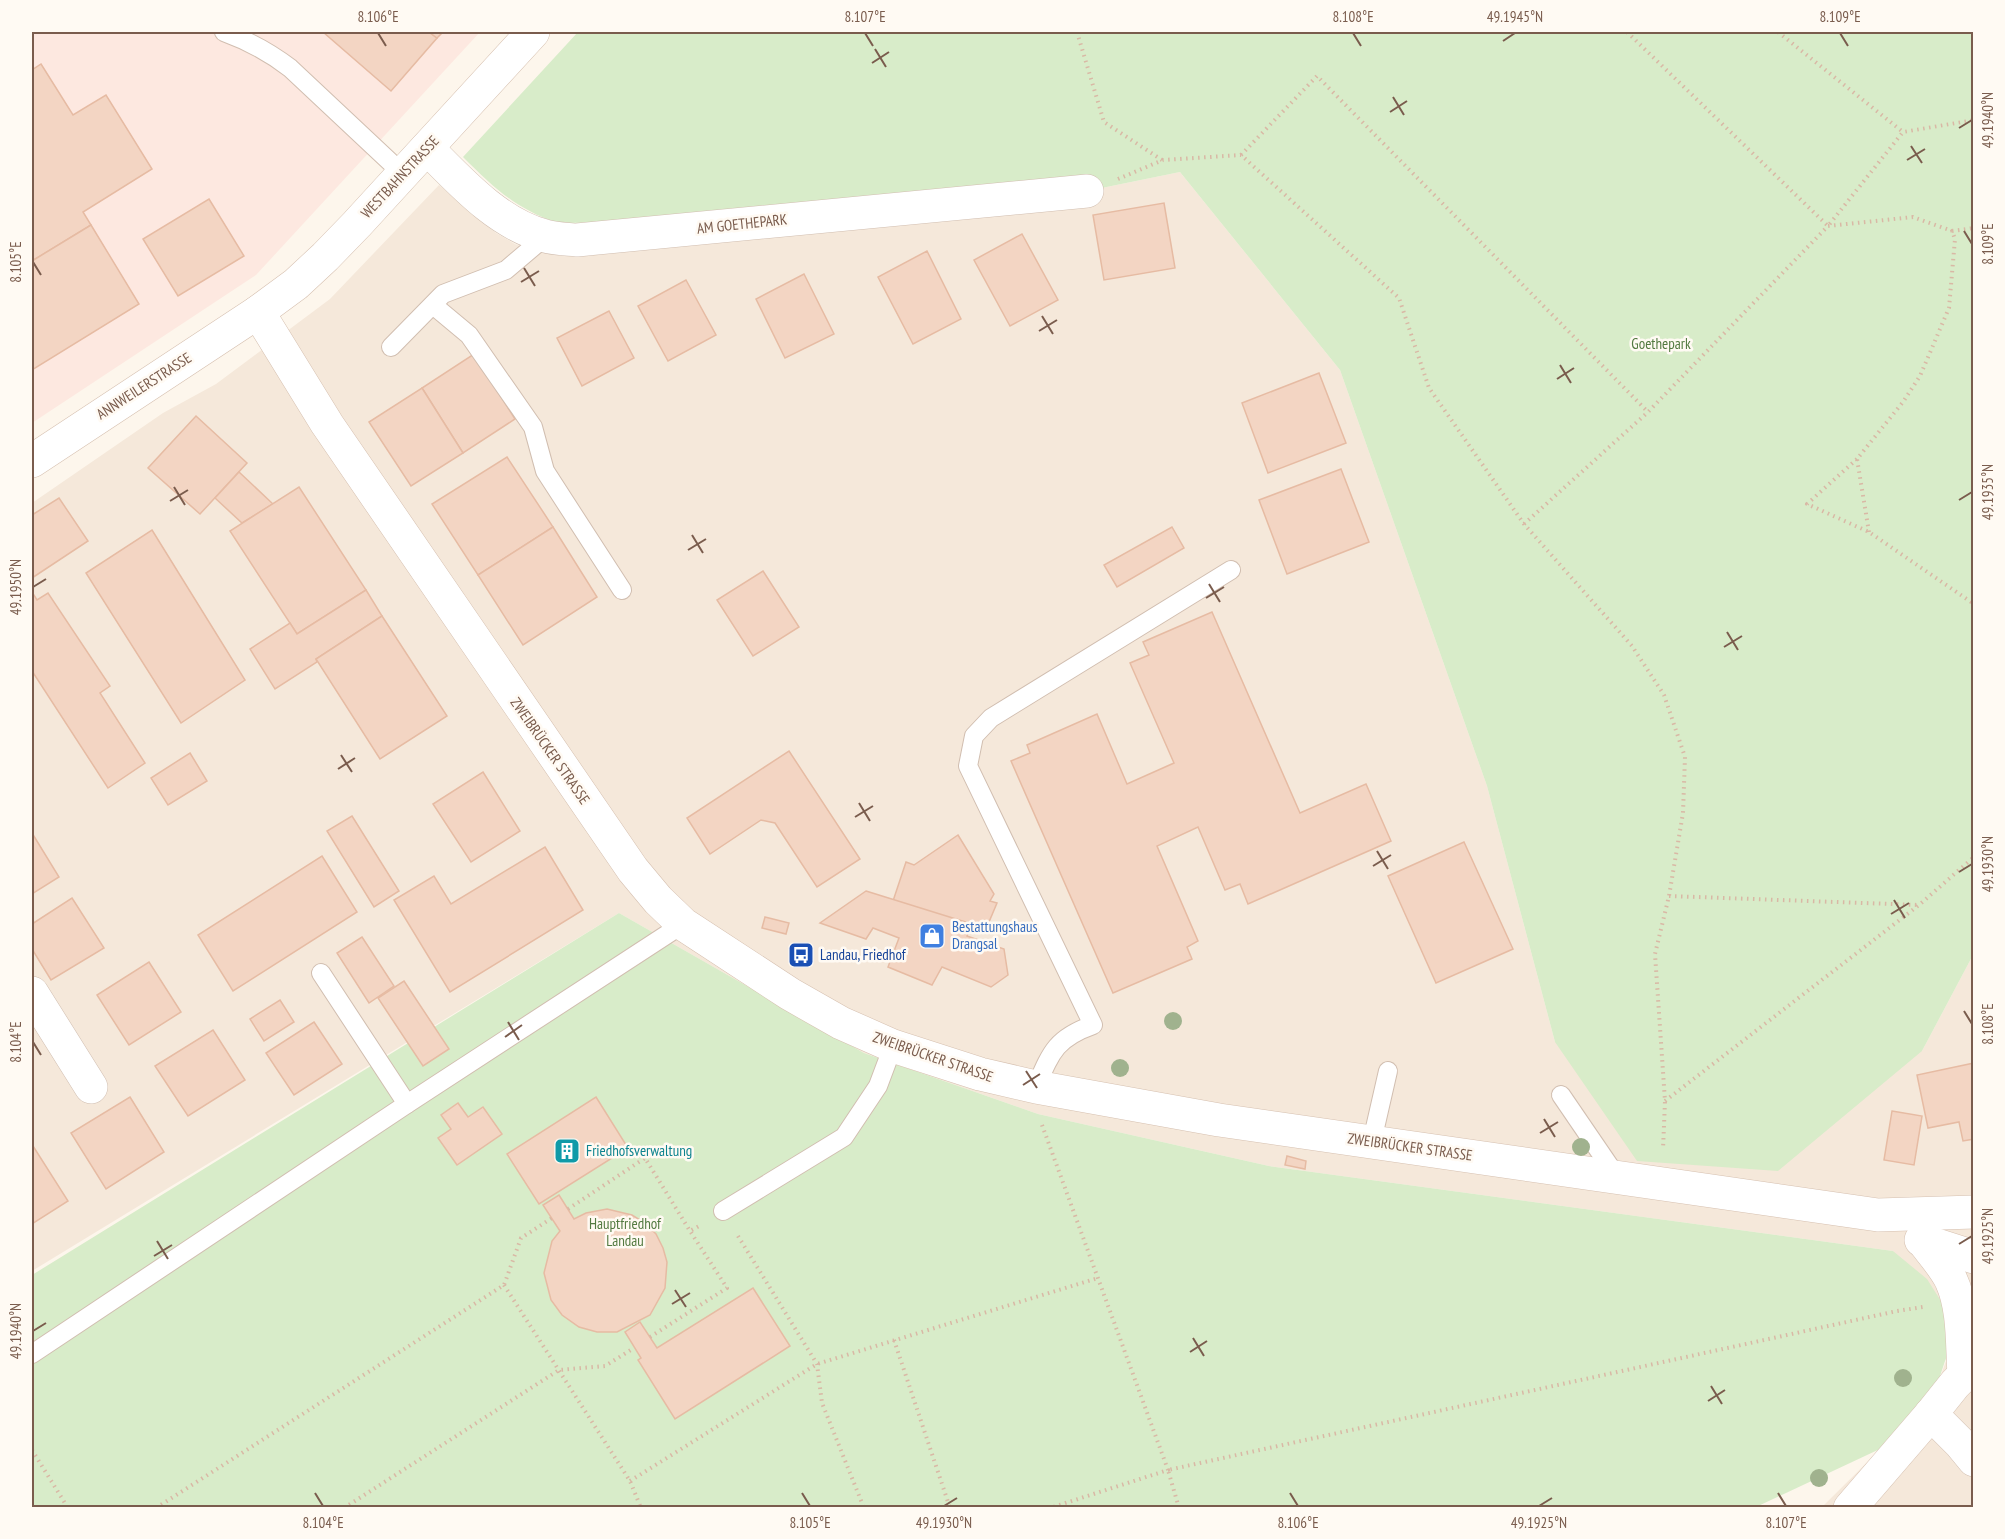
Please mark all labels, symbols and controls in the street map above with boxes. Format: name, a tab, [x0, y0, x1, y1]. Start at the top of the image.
text: 8.106°E	[357, 7, 399, 26]
text: 8.107°E	[844, 7, 886, 26]
text: 8.108°E	[1332, 7, 1374, 26]
text: 49.1945°N	[1487, 7, 1543, 26]
text: 8.109°E	[1819, 7, 1861, 26]
text: 49.1940°N	[1978, 92, 1997, 148]
street label: WESTBAHNSTRASSE	[356, 131, 443, 222]
street label: AM GOETHEPARK	[696, 209, 789, 238]
text: 8.109°E	[1978, 223, 1997, 265]
text: 8.105°E	[6, 241, 25, 283]
park label: Goethepark	[1631, 334, 1691, 353]
street label: ANNWEILERSTRASSE	[93, 348, 195, 423]
text: 49.1935°N	[1978, 464, 1997, 520]
text: 49.1950°N	[6, 559, 25, 615]
street label: ZWEIBRÜCKER STRASSE	[506, 694, 594, 808]
text: 49.1930°N	[1978, 836, 1997, 892]
place label: Bestattungshaus Drangsal	[952, 917, 1038, 953]
shop icon: Bestattungshaus Drangsal	[917, 921, 947, 951]
bus stop icon: Landau, Friedhof	[786, 940, 816, 970]
place label: Landau, Friedhof	[820, 945, 907, 964]
text: 8.108°E	[1978, 1003, 1997, 1045]
text: 8.104°E	[6, 1021, 25, 1063]
street label: ZWEIBRÜCKER STRASSE	[871, 1027, 996, 1086]
street label: ZWEIBRÜCKER STRASSE	[1346, 1128, 1474, 1165]
building icon: Friedhofsverwaltung	[552, 1136, 582, 1166]
place label: Friedhofsverwaltung	[586, 1141, 692, 1160]
text: 49.1925°N	[1978, 1208, 1997, 1264]
park label: Hauptfriedhof Landau	[589, 1214, 662, 1250]
text: 49.1940°N	[6, 1303, 25, 1359]
text: 8.104°E	[302, 1513, 344, 1532]
text: 8.105°E	[789, 1513, 831, 1532]
text: 49.1930°N	[916, 1513, 972, 1532]
text: 8.106°E	[1277, 1513, 1319, 1532]
text: 49.1925°N	[1511, 1513, 1567, 1532]
text: 8.107°E	[1765, 1513, 1807, 1532]

